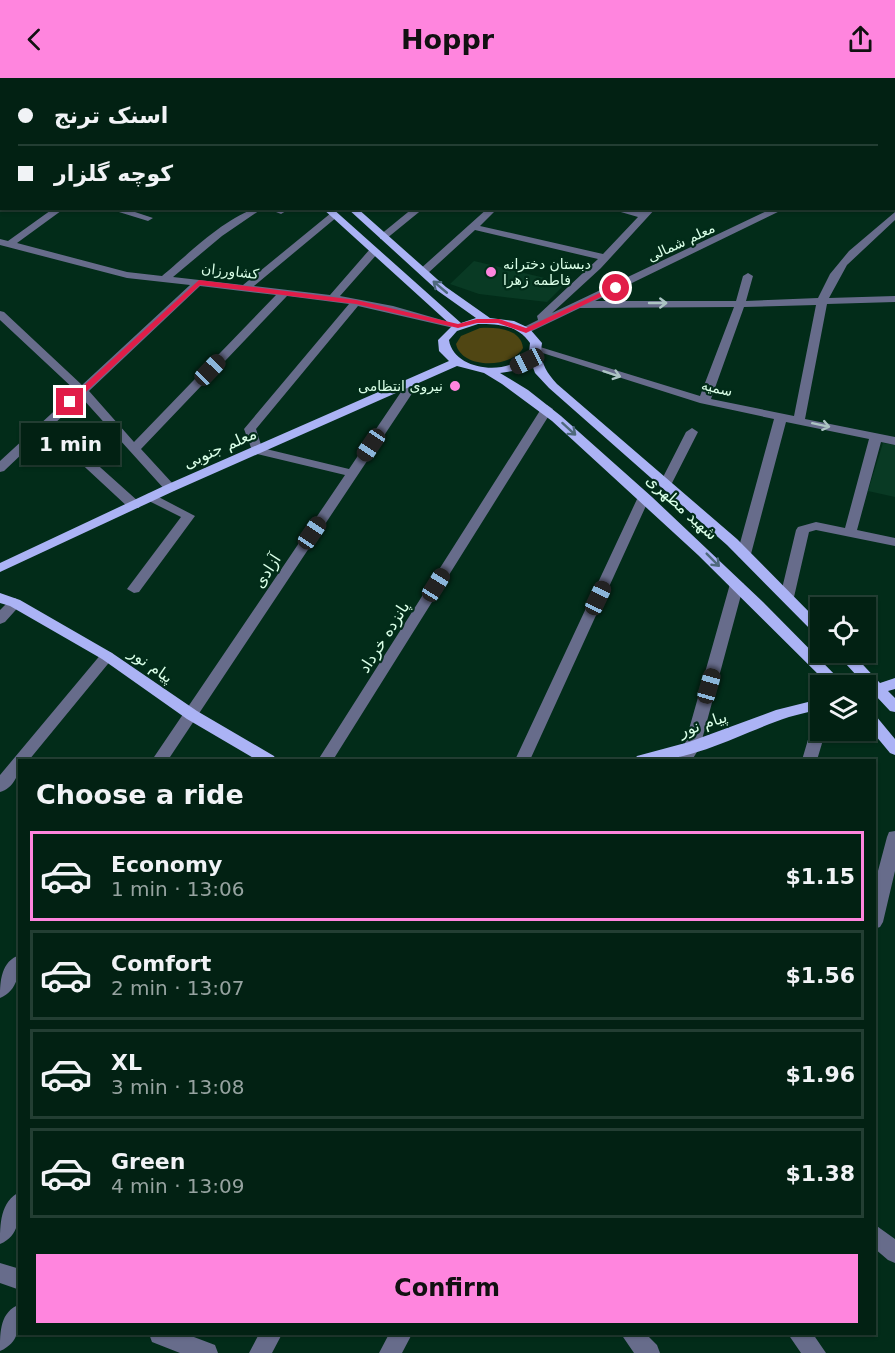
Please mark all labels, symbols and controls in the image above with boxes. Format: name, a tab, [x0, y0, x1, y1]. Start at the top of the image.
icon: back	[18, 23, 51, 56]
icon: share	[844, 23, 877, 56]
text: Hoppr	[401, 24, 494, 55]
text: اسنک ترنج	[54, 103, 168, 128]
text: کوچه گلزار	[54, 161, 173, 186]
street label: معلم شمالی	[645, 219, 718, 266]
place label: دبستان دخترانه فاطمه زهرا	[503, 256, 591, 289]
street label: کشاورزان	[200, 260, 260, 283]
marker: دبستان دخترانه فاطمه زهرا	[484, 265, 498, 279]
route start	[602, 274, 629, 301]
one-way arrow	[433, 280, 448, 294]
one-way arrow	[648, 297, 668, 309]
car	[507, 345, 547, 377]
car	[191, 351, 229, 389]
one-way arrow	[602, 369, 621, 380]
street label: سمیه	[700, 377, 734, 399]
place label: نیروی انتظامی	[358, 378, 443, 395]
marker: نیروی انتظامی	[448, 379, 462, 393]
route end	[56, 388, 83, 415]
one-way arrow	[811, 420, 831, 431]
one-way arrow	[561, 422, 576, 436]
callout: 1 min	[20, 423, 119, 465]
street label: معلم جنوبی	[180, 423, 260, 473]
car	[353, 425, 389, 465]
text: 1 min	[39, 432, 102, 456]
street label: شهید مطهری	[642, 470, 722, 545]
car	[294, 513, 330, 553]
street label: آزادی	[249, 549, 287, 592]
one-way arrow	[706, 553, 721, 568]
car	[419, 565, 453, 605]
car	[582, 578, 614, 618]
map controls	[810, 597, 876, 741]
button: locate	[810, 597, 876, 663]
street label: پانزده خرداد	[355, 598, 414, 677]
street label: پیام نور	[124, 642, 177, 688]
car	[695, 666, 723, 706]
button: layers	[810, 675, 876, 741]
street label: پیام نور	[676, 707, 730, 742]
text: Choose a ride	[36, 779, 244, 810]
icon: car	[39, 849, 93, 903]
text: Economy	[111, 852, 222, 877]
text: $1.15	[785, 864, 855, 889]
text: 1 min · 13:06	[111, 877, 245, 901]
icon: car	[39, 948, 93, 1002]
text: Comfort	[111, 951, 211, 976]
text: $1.56	[785, 963, 855, 988]
text: 2 min · 13:07	[111, 976, 245, 1000]
icon: car	[39, 1047, 93, 1101]
text: XL	[111, 1050, 142, 1075]
text: $1.96	[785, 1062, 855, 1087]
text: 3 min · 13:08	[111, 1075, 245, 1099]
icon: car	[39, 1146, 93, 1200]
text: Green	[111, 1149, 185, 1174]
text: $1.38	[785, 1161, 855, 1186]
text: 4 min · 13:09	[111, 1174, 245, 1198]
button: Confirm	[36, 1254, 858, 1323]

